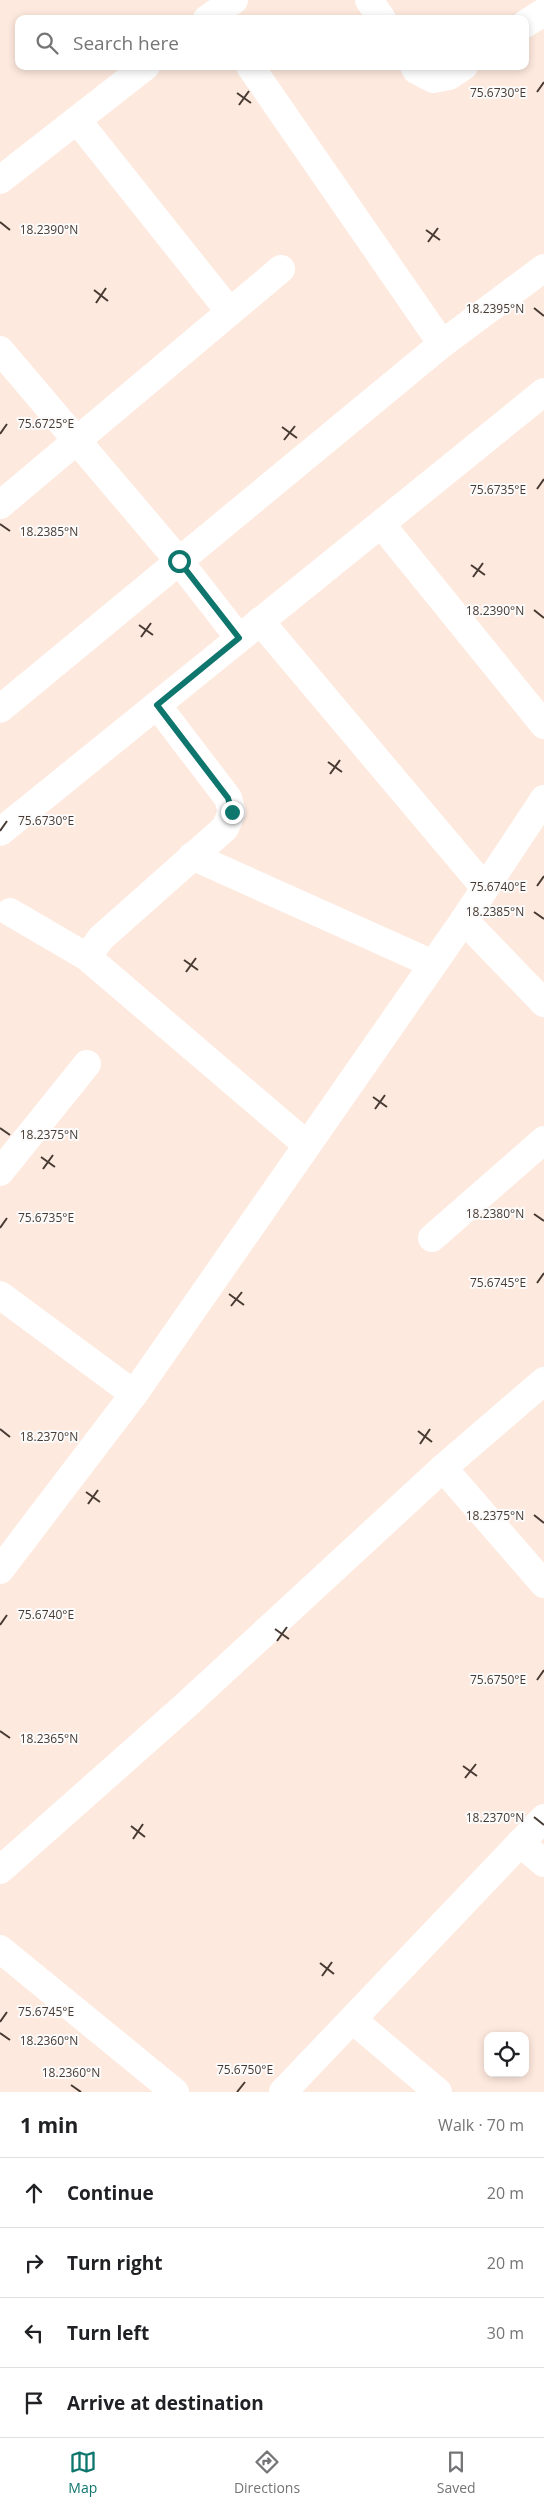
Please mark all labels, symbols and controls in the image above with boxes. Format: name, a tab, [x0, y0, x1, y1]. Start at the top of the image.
search box	[15, 15, 529, 70]
icon: search	[33, 29, 61, 57]
text: Search here	[73, 30, 179, 56]
text: 75.6730°E	[470, 84, 526, 101]
text: 18.2390°N	[20, 221, 78, 238]
text: 18.2395°N	[466, 300, 524, 317]
text: 75.6725°E	[18, 415, 74, 432]
text: 75.6735°E	[470, 481, 526, 498]
text: 18.2385°N	[20, 523, 78, 540]
route start	[168, 550, 191, 573]
text: 18.2390°N	[466, 602, 524, 619]
route end	[221, 801, 244, 824]
text: 75.6730°E	[18, 812, 74, 829]
text: 75.6740°E	[470, 878, 526, 895]
text: 18.2385°N	[466, 903, 524, 920]
text: 18.2375°N	[20, 1126, 78, 1143]
text: 18.2380°N	[466, 1205, 524, 1222]
text: 75.6735°E	[18, 1209, 74, 1226]
text: 75.6745°E	[470, 1274, 526, 1291]
text: 18.2370°N	[20, 1428, 78, 1445]
text: 18.2375°N	[466, 1507, 524, 1524]
text: 75.6740°E	[18, 1606, 74, 1623]
text: 75.6750°E	[470, 1671, 526, 1688]
text: 18.2365°N	[20, 1730, 78, 1747]
text: 18.2370°N	[466, 1809, 524, 1826]
text: 75.6745°E	[18, 2003, 74, 2020]
text: 18.2360°N	[20, 2032, 78, 2049]
map controls	[484, 2032, 529, 2077]
button: locate	[484, 2032, 529, 2077]
text: 75.6750°E	[217, 2061, 273, 2078]
text: 18.2360°N	[42, 2064, 100, 2081]
text: 1 min	[20, 2111, 78, 2139]
text: Walk · 70 m	[438, 2114, 524, 2136]
icon: ahead	[20, 2179, 48, 2207]
text: Continue	[67, 2180, 154, 2206]
text: 20 m	[487, 2182, 524, 2204]
icon: right	[20, 2249, 48, 2277]
text: Turn right	[67, 2250, 162, 2276]
text: 20 m	[487, 2252, 524, 2274]
icon: left	[20, 2319, 48, 2347]
text: Turn left	[67, 2320, 149, 2346]
text: 30 m	[487, 2322, 524, 2344]
icon: arrive	[20, 2389, 48, 2417]
text: Arrive at destination	[67, 2390, 264, 2416]
tab: Map	[68, 2448, 97, 2497]
tab: Directions	[234, 2448, 300, 2497]
tab: Saved	[437, 2448, 476, 2497]

